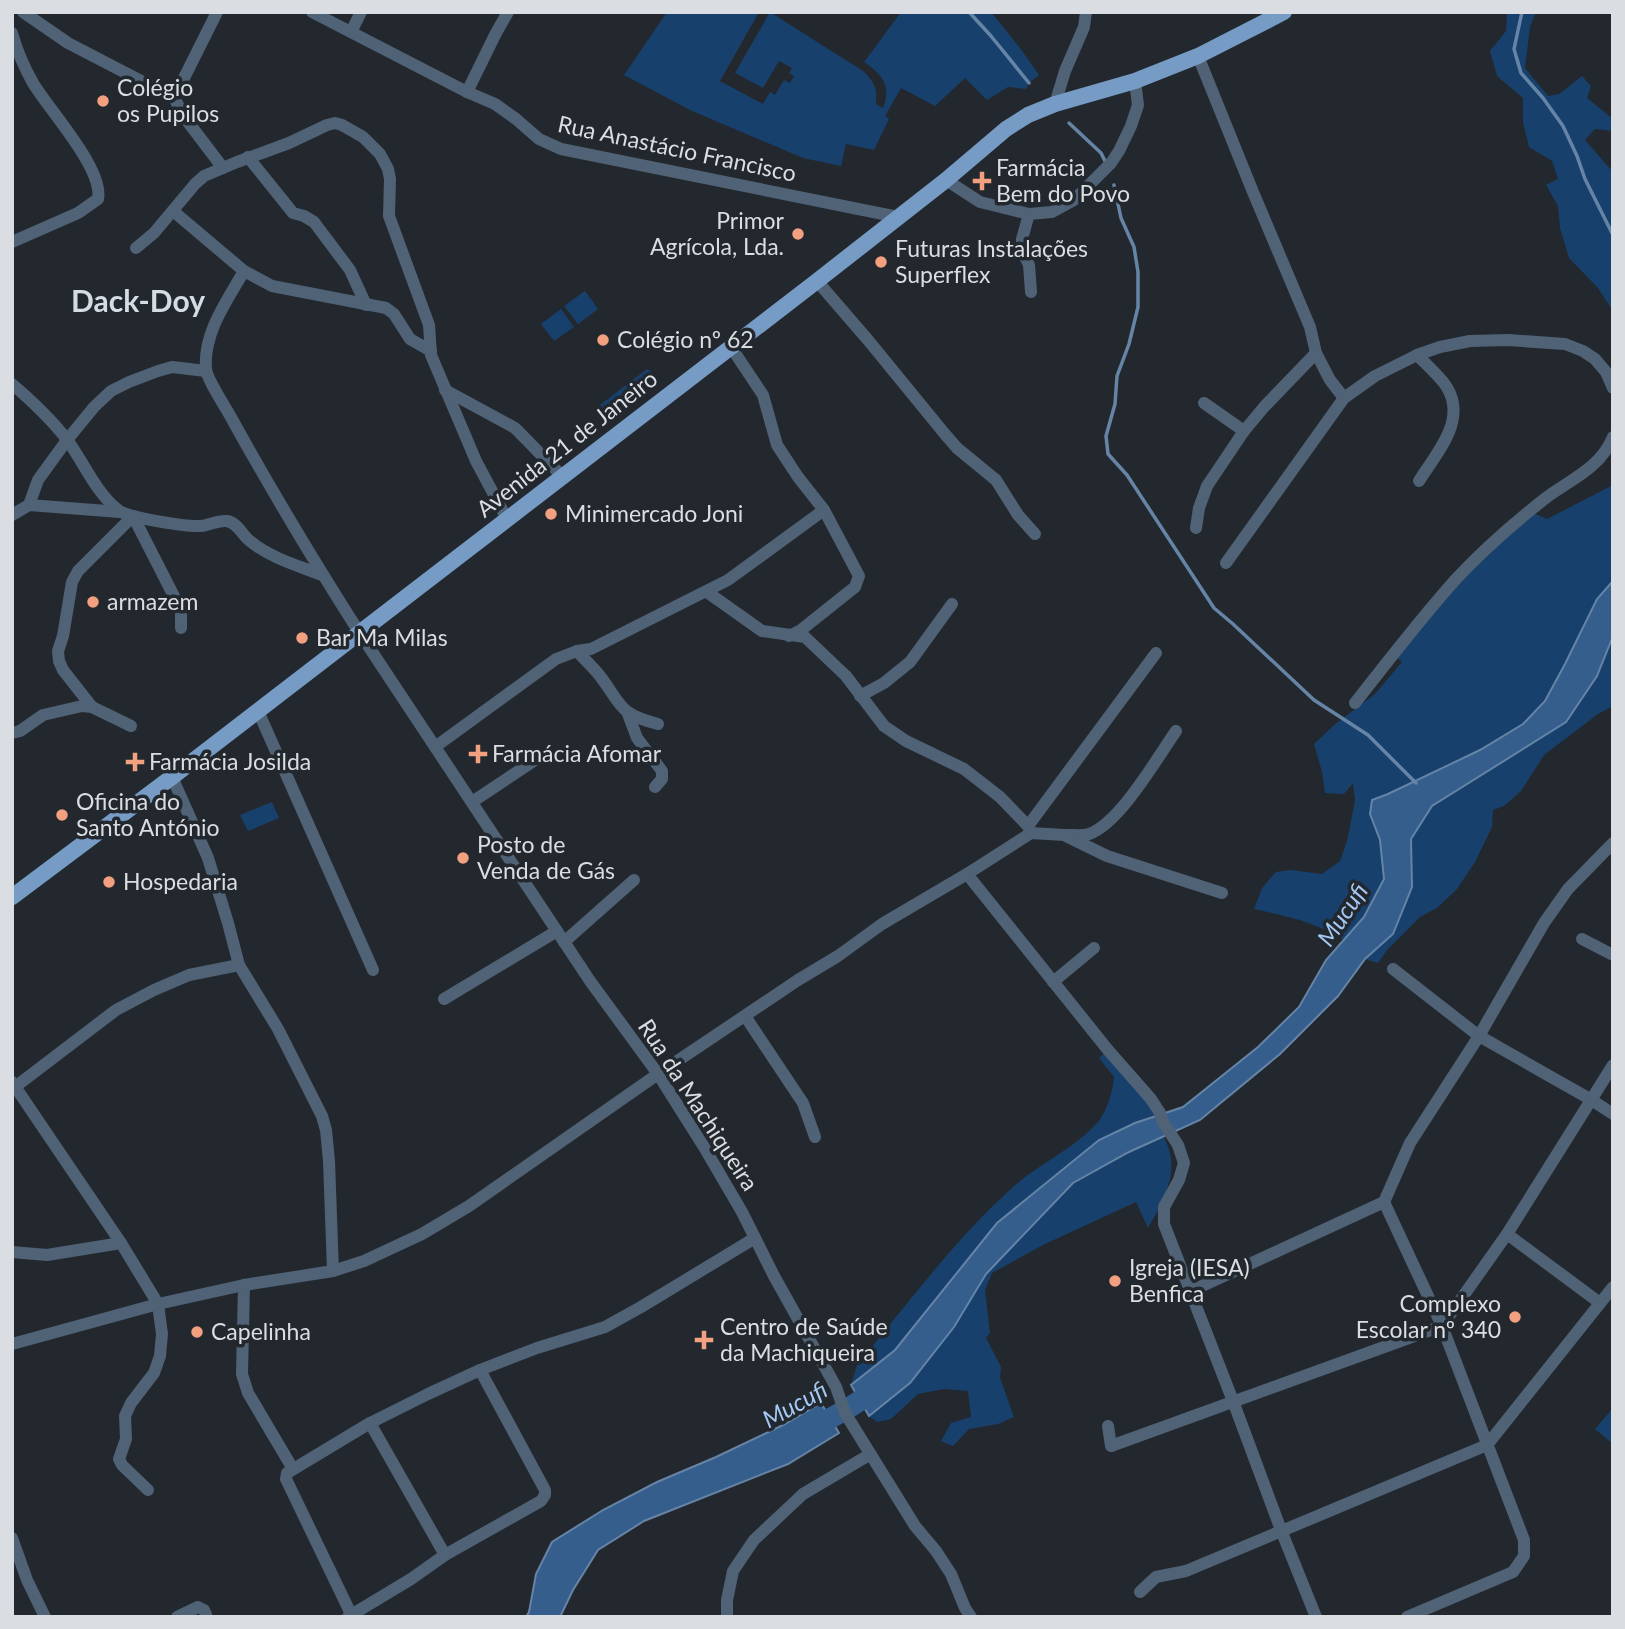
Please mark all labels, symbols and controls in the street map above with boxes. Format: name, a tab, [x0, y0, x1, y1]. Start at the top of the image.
place label: Colégio os Pupilos	[117, 73, 219, 127]
marker: Colégio os Pupilos	[95, 93, 111, 109]
street label: Rua Anastácio Francisco	[555, 109, 799, 187]
place label: Farmácia Bem do Povo	[996, 153, 1130, 207]
marker: Farmácia Bem do Povo	[974, 173, 990, 189]
place label: Primor Agrícola, Lda.	[650, 206, 785, 260]
marker: Primor Agrícola, Lda.	[790, 226, 806, 242]
place label: Futuras Instalações Superflex	[895, 234, 1088, 288]
marker: Futuras Instalações Superflex	[873, 254, 889, 270]
district label: Dack-Doy	[71, 282, 205, 318]
place label: Colégio nº 62	[617, 325, 754, 353]
marker: Colégio nº 62	[595, 332, 611, 348]
street label: Avenida 21 de Janeiro	[470, 364, 662, 523]
place label: Minimercado Joni	[565, 499, 743, 527]
marker: Minimercado Joni	[543, 506, 559, 522]
place label: armazem	[107, 587, 198, 615]
marker: armazem	[85, 594, 101, 610]
place label: Bar Ma Milas	[316, 623, 448, 651]
marker: Bar Ma Milas	[294, 630, 310, 646]
place label: Farmácia Afomar	[492, 739, 662, 767]
marker: Farmácia Afomar	[470, 746, 486, 762]
place label: Farmácia Josilda	[149, 747, 311, 775]
marker: Farmácia Josilda	[127, 754, 143, 770]
place label: Oficina do Santo António	[76, 787, 220, 841]
marker: Oficina do Santo António	[54, 807, 70, 823]
place label: Posto de Venda de Gás	[477, 830, 615, 884]
marker: Posto de Venda de Gás	[455, 850, 471, 866]
place label: Hospedaria	[123, 867, 238, 895]
marker: Hospedaria	[101, 874, 117, 890]
water label: Mucufi	[1310, 877, 1373, 951]
street label: Rua da Machiqueira	[633, 1013, 765, 1196]
place label: Igreja (IESA) Benfica	[1129, 1253, 1250, 1307]
marker: Igreja (IESA) Benfica	[1107, 1273, 1123, 1289]
place label: Complexo Escolar nº 340	[1356, 1289, 1501, 1343]
marker: Complexo Escolar nº 340	[1507, 1309, 1523, 1325]
place label: Centro de Saúde da Machiqueira	[720, 1312, 888, 1366]
place label: Capelinha	[211, 1317, 311, 1345]
marker: Capelinha	[189, 1324, 205, 1340]
marker: Centro de Saúde da Machiqueira	[694, 1330, 714, 1350]
water label: Mucufi	[757, 1374, 832, 1433]

